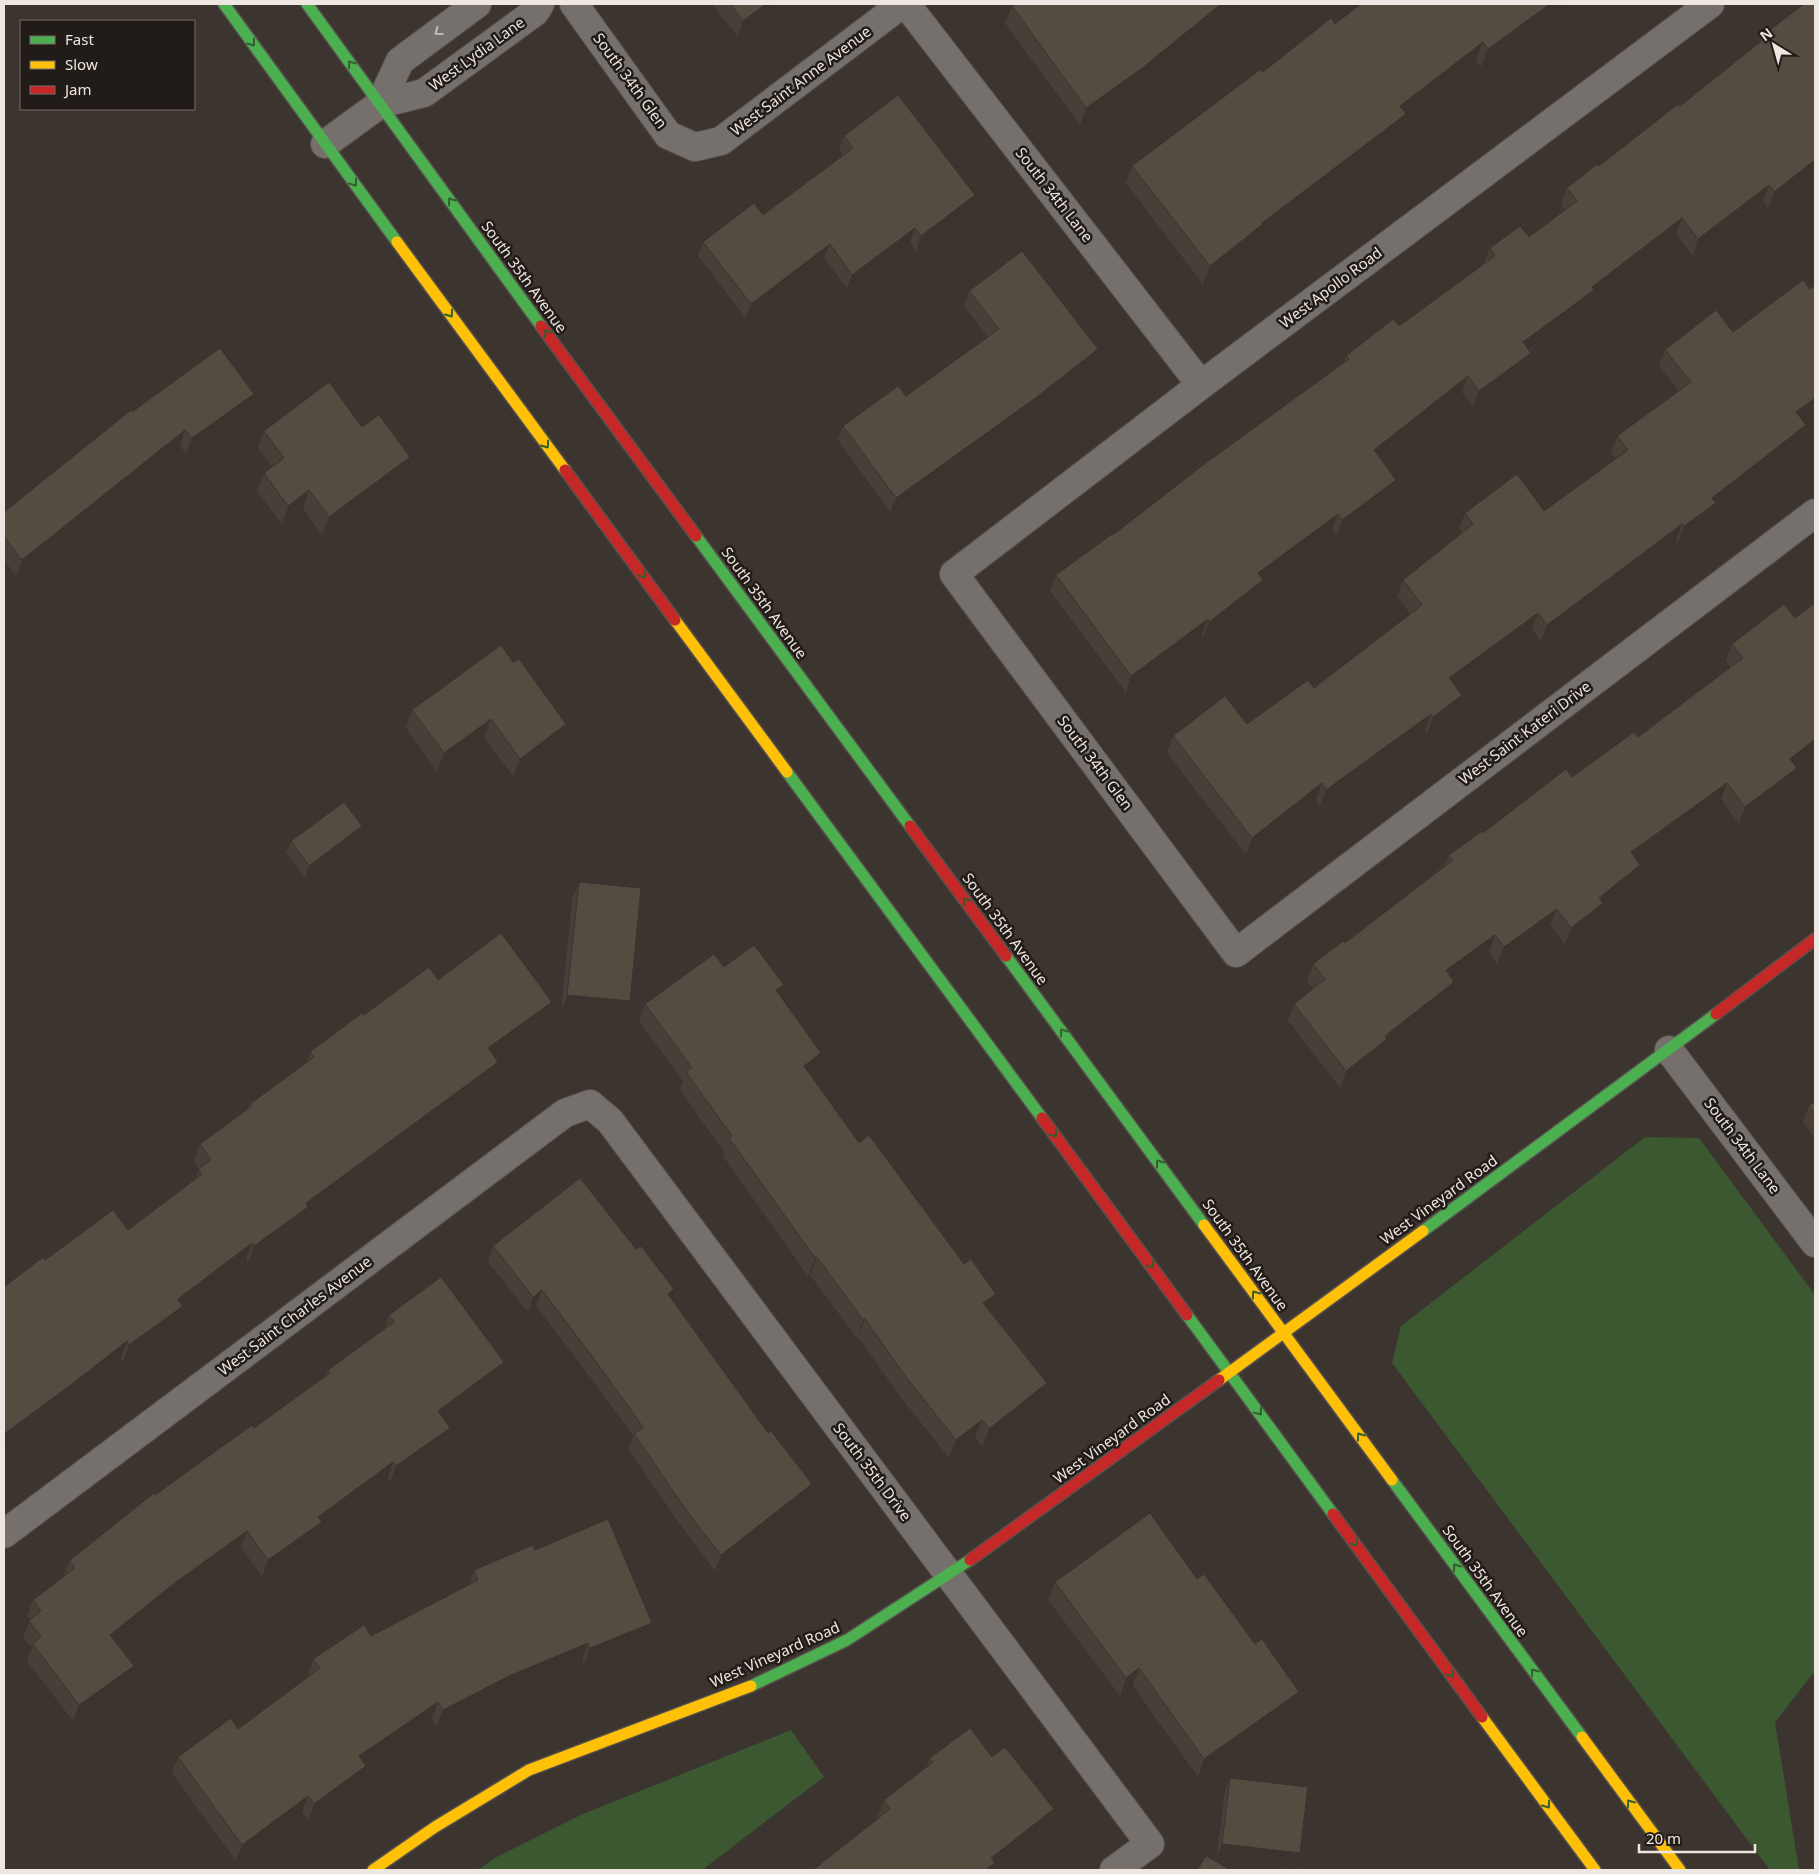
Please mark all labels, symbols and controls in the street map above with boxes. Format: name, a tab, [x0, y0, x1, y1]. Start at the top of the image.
street label: West Lydia Lane	[425, 12, 528, 95]
legend	[20, 20, 195, 110]
north arrow	[1749, 20, 1799, 70]
street label: West Saint Anne Avenue	[726, 21, 875, 140]
text: N	[1756, 23, 1776, 45]
one-way arrow	[435, 27, 444, 35]
text: Fast	[65, 29, 94, 49]
street label: South 34th Glen	[589, 29, 672, 132]
one-way arrow	[247, 37, 255, 46]
text: Slow	[65, 54, 98, 74]
one-way arrow	[348, 60, 357, 70]
text: Jam	[63, 79, 92, 99]
street label: South 34th Lane	[1012, 143, 1098, 246]
one-way arrow	[348, 177, 356, 186]
one-way arrow	[448, 197, 457, 207]
street label: South 35th Avenue	[477, 217, 572, 336]
street label: West Apollo Road	[1275, 242, 1386, 332]
one-way arrow	[444, 308, 453, 318]
one-way arrow	[544, 330, 552, 339]
one-way arrow	[541, 439, 549, 448]
street label: South 35th Avenue	[717, 543, 812, 662]
one-way arrow	[637, 570, 646, 579]
street label: West Saint Kateri Drive	[1454, 676, 1594, 788]
street label: South 34th Glen	[1054, 711, 1138, 814]
street label: South 35th Avenue	[958, 869, 1053, 988]
one-way arrow	[963, 897, 972, 907]
one-way arrow	[1060, 1029, 1068, 1038]
street label: South 34th Lane	[1700, 1093, 1785, 1197]
one-way arrow	[1048, 1128, 1057, 1138]
street label: West Vineyard Road	[1376, 1150, 1501, 1248]
one-way arrow	[1156, 1159, 1165, 1169]
street label: South 35th Avenue	[1198, 1195, 1293, 1314]
street label: West Saint Charles Avenue	[214, 1251, 375, 1380]
one-way arrow	[1145, 1259, 1153, 1268]
one-way arrow	[1252, 1290, 1261, 1300]
street label: West Vineyard Road	[1049, 1389, 1174, 1487]
one-way arrow	[1253, 1406, 1261, 1415]
street label: South 35th Drive	[829, 1418, 916, 1525]
one-way arrow	[1357, 1432, 1366, 1442]
street label: South 35th Avenue	[1438, 1521, 1533, 1640]
one-way arrow	[1349, 1537, 1358, 1547]
one-way arrow	[1453, 1563, 1462, 1573]
street label: West Vineyard Road	[707, 1616, 843, 1692]
one-way arrow	[1445, 1668, 1454, 1678]
one-way arrow	[1531, 1669, 1539, 1678]
one-way arrow	[1541, 1799, 1550, 1809]
one-way arrow	[1627, 1799, 1636, 1809]
scale bar	[1639, 1822, 1755, 1854]
text: 20 m	[1646, 1828, 1681, 1848]

